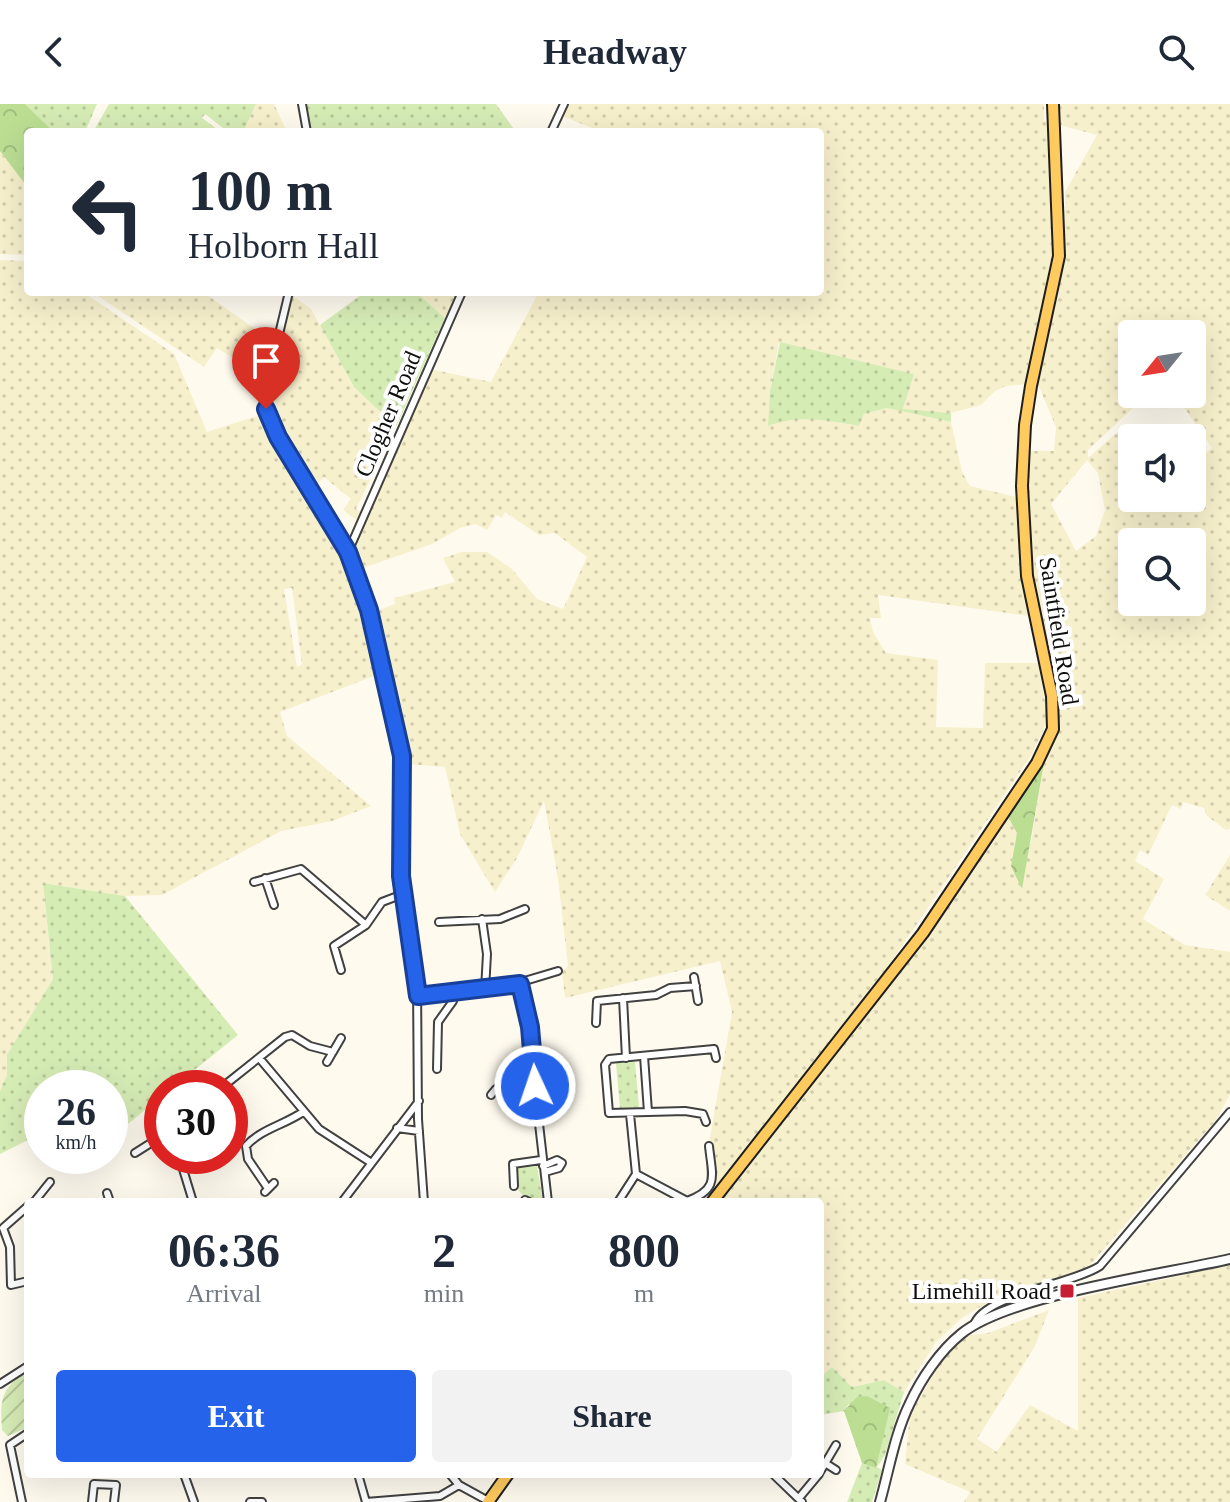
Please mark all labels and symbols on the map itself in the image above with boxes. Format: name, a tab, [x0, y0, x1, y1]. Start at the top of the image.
north arrow	[1118, 320, 1206, 408]
pin	[232, 327, 300, 409]
street label: Clogher Road	[350, 347, 426, 481]
street label: Saintfield Road	[1034, 555, 1084, 707]
position arrow	[493, 1044, 577, 1128]
speed limit sign: 30	[144, 1070, 248, 1174]
place label: Limehill Road	[912, 1278, 1051, 1304]
marker: Limehill Road	[1058, 1282, 1076, 1300]

